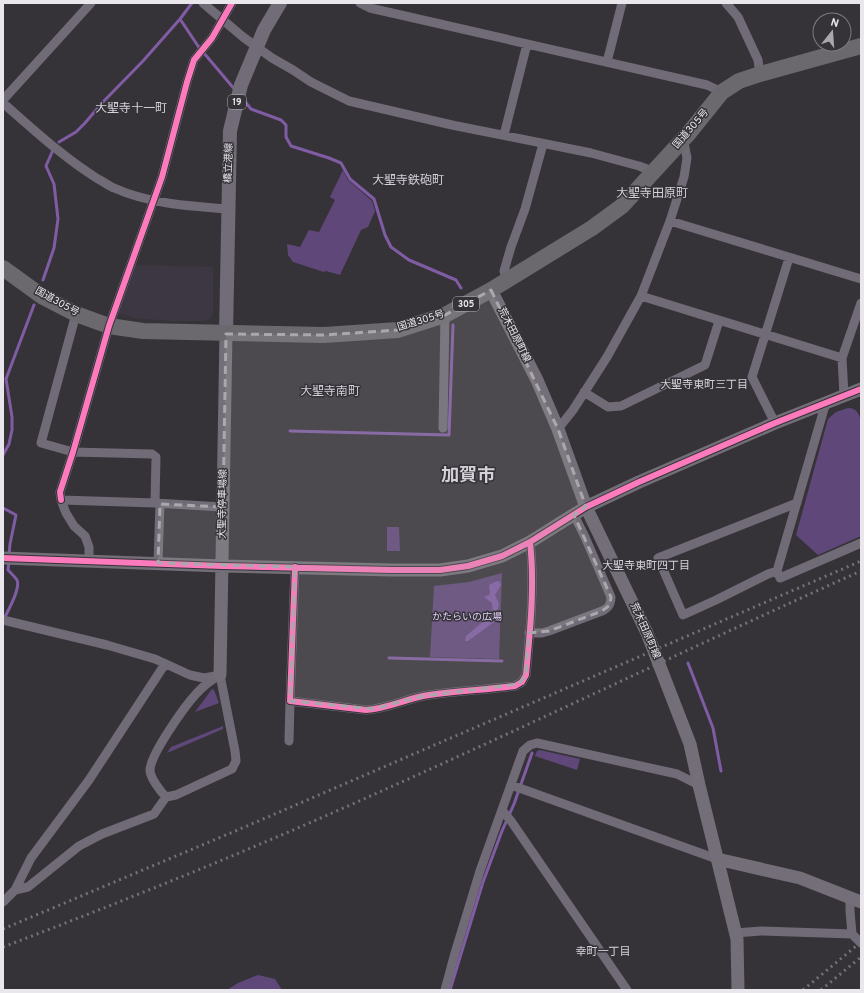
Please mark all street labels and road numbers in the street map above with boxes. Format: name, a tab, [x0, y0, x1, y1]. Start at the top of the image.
road number: 19	[228, 95, 246, 109]
street label: 国道305号	[670, 106, 712, 152]
street label: 橋立港線	[222, 143, 236, 183]
street label: 国道305号	[33, 285, 81, 319]
road number: 305	[453, 297, 479, 311]
street label: 荒木田原町線	[495, 305, 533, 365]
street label: 国道305号	[396, 308, 446, 334]
street label: 大聖寺停車場線	[216, 469, 230, 539]
street label: 荒木田原町線	[627, 601, 663, 661]

